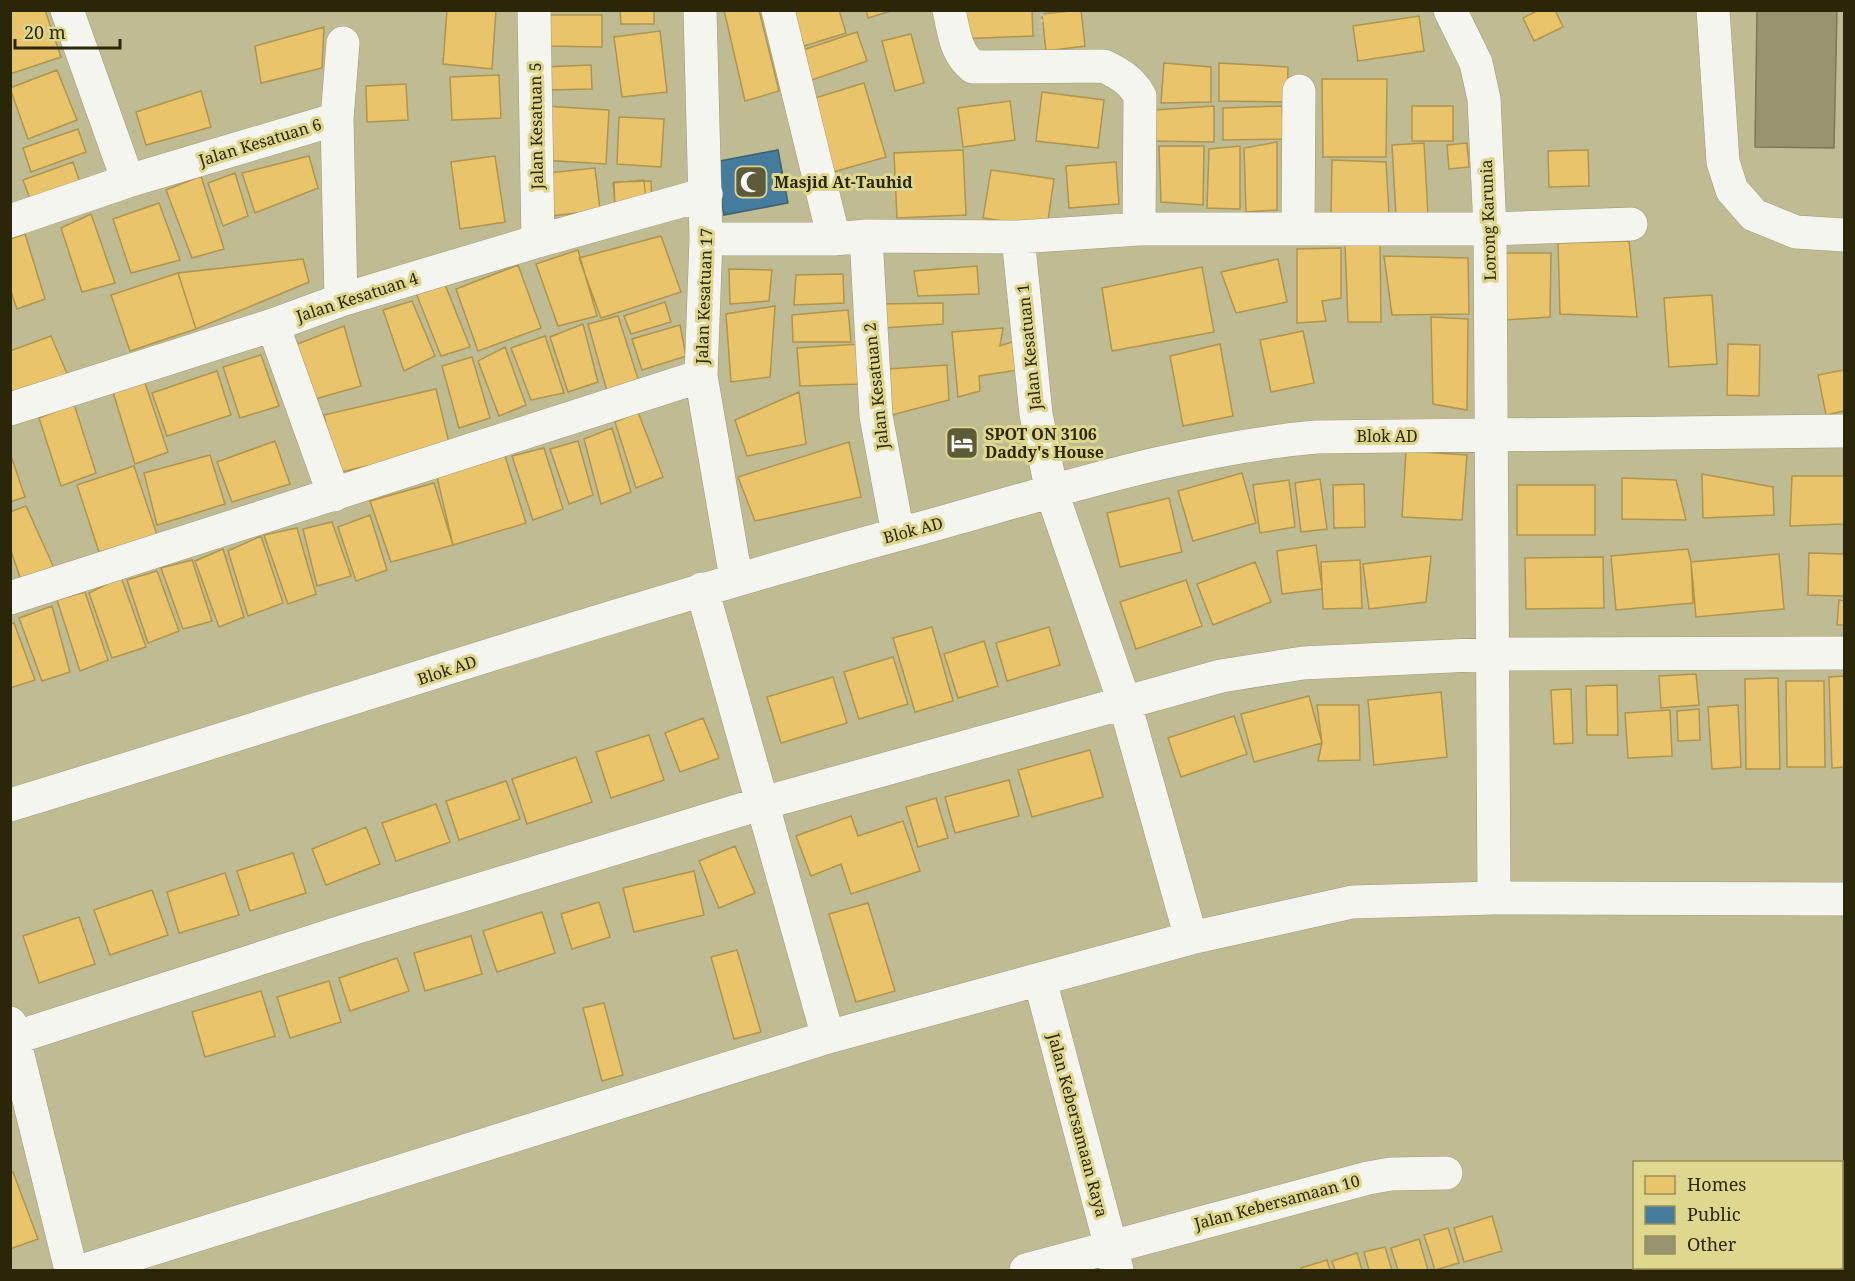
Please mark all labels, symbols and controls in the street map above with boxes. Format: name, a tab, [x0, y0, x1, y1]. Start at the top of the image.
scale bar	[15, 12, 120, 50]
text: 20 m	[24, 20, 66, 44]
street label: Jalan Kesatuan 5	[524, 62, 548, 191]
street label: Jalan Kesatuan 6	[195, 113, 324, 171]
street label: Lorong Karunia	[1475, 159, 1501, 281]
mosque icon: Masjid At-Tauhid	[733, 164, 769, 200]
place label: Masjid At-Tauhid	[774, 171, 913, 193]
street label: Jalan Kesatuan 17	[691, 228, 717, 365]
street label: Jalan Kesatuan 4	[292, 267, 421, 327]
street label: Jalan Kesatuan 1	[1011, 283, 1047, 412]
street label: Jalan Kesatuan 2	[858, 322, 894, 451]
place label: SPOT ON 3106 Daddy's House	[985, 423, 1104, 463]
hotel icon: SPOT ON 3106 Daddy's House	[944, 425, 980, 461]
street label: Blok AD	[1356, 425, 1418, 447]
street label: Blok AD	[881, 511, 945, 549]
street label: Blok AD	[415, 650, 479, 690]
street label: Jalan Kebersamaan Raya	[1043, 1030, 1113, 1219]
legend	[1633, 1161, 1843, 1269]
street label: Jalan Kebersamaan 10	[1191, 1169, 1362, 1235]
text: Homes	[1687, 1172, 1746, 1196]
text: Public	[1687, 1202, 1741, 1226]
text: Other	[1687, 1232, 1737, 1256]

